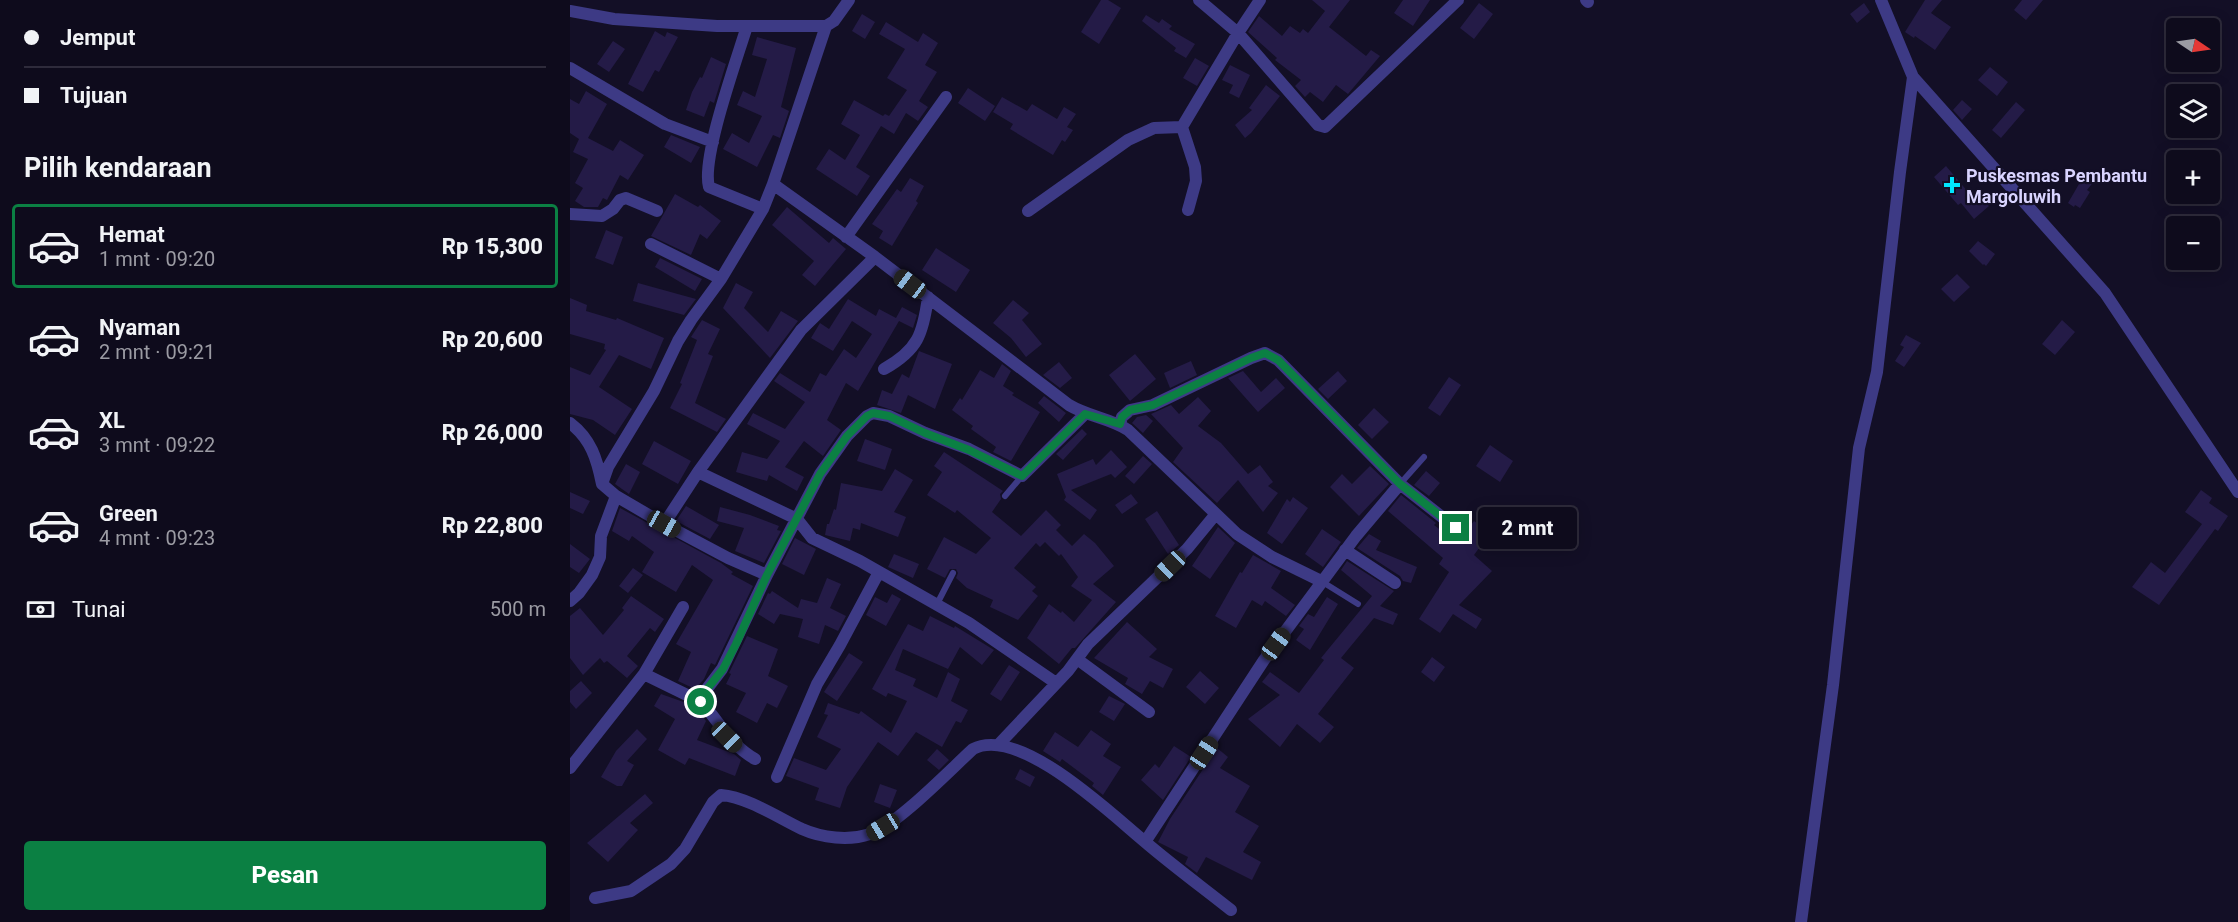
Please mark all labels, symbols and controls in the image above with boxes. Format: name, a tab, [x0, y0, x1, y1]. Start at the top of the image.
north arrow	[2166, 18, 2220, 72]
map controls	[2166, 18, 2220, 270]
text: Jemput	[60, 25, 135, 50]
text: Tujuan	[60, 83, 127, 108]
button: layers	[2166, 84, 2220, 138]
button: +	[2166, 150, 2220, 204]
text: Pilih kendaraan	[24, 152, 212, 184]
place label: Puskesmas Pembantu Margoluwih	[1966, 165, 2147, 207]
marker: Puskesmas Pembantu Margoluwih	[1943, 176, 1961, 194]
button: −	[2166, 216, 2220, 270]
icon: car	[27, 219, 81, 273]
text: Hemat	[99, 222, 165, 247]
text: Rp 15,300	[442, 234, 543, 259]
text: 1 mnt · 09:20	[99, 247, 215, 271]
car	[890, 266, 930, 302]
icon: car	[27, 312, 81, 366]
text: Nyaman	[99, 315, 180, 340]
text: Rp 20,600	[442, 327, 543, 352]
text: 2 mnt · 09:21	[99, 340, 215, 364]
icon: car	[27, 405, 81, 459]
text: XL	[99, 408, 125, 433]
text: Rp 26,000	[442, 420, 543, 445]
text: 3 mnt · 09:22	[99, 433, 215, 457]
icon: car	[27, 498, 81, 552]
text: Green	[99, 501, 158, 526]
car	[644, 507, 684, 541]
callout: 2 mnt	[1477, 507, 1576, 549]
text: Rp 22,800	[442, 513, 543, 538]
route end	[1442, 514, 1469, 541]
text: 2 mnt	[1502, 516, 1553, 540]
text: 4 mnt · 09:23	[99, 526, 215, 550]
car	[1151, 547, 1189, 585]
icon: cash	[24, 593, 57, 626]
text: Tunai	[72, 597, 126, 622]
text: 500 m	[490, 597, 546, 621]
car	[1258, 624, 1294, 664]
route start	[687, 688, 714, 715]
car	[708, 718, 746, 756]
car	[1187, 733, 1221, 773]
car	[863, 810, 903, 844]
button: Pesan	[24, 841, 546, 910]

